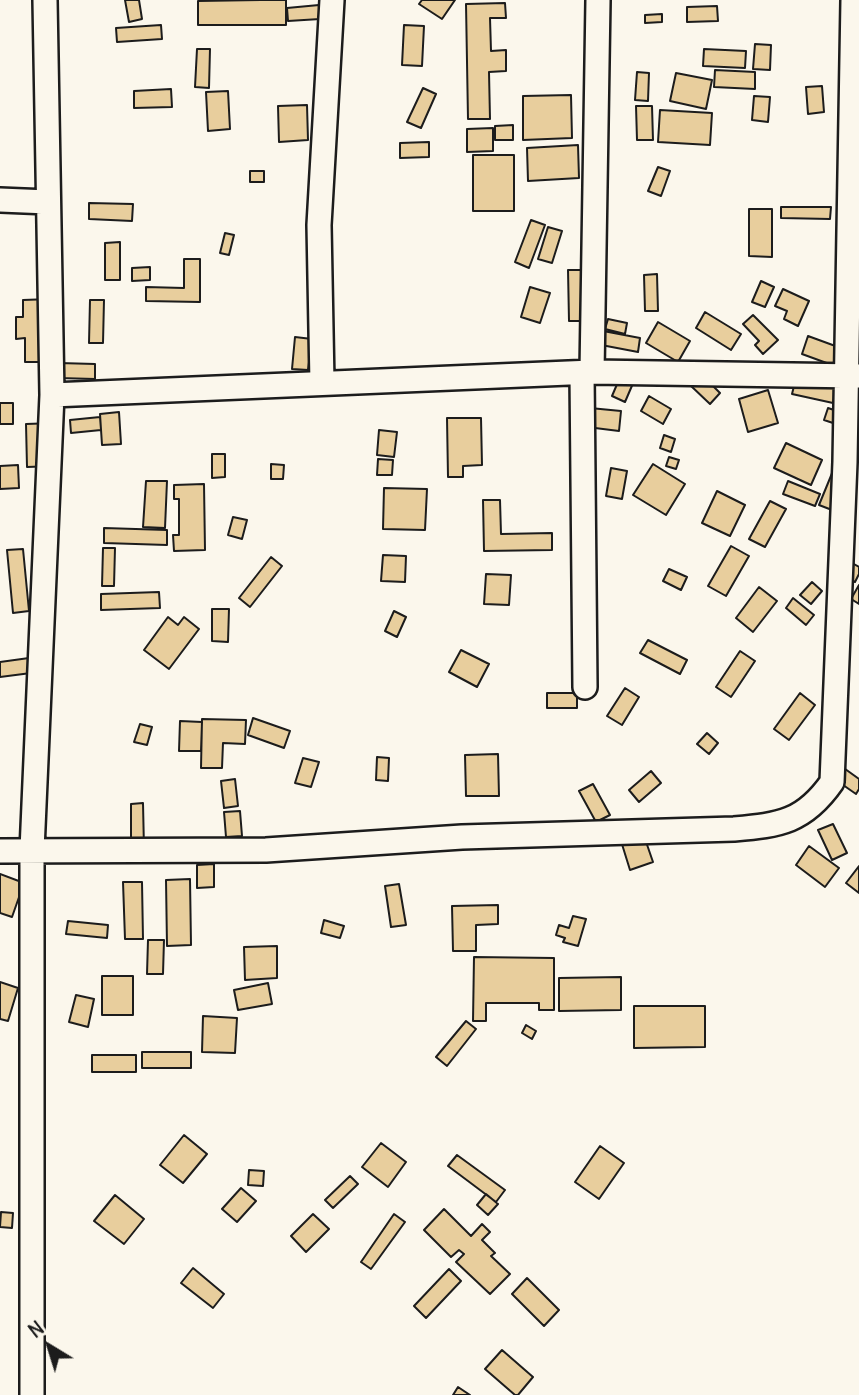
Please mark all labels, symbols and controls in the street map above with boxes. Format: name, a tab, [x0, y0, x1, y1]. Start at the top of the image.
north arrow	[14, 1311, 84, 1381]
text: N	[23, 1316, 49, 1343]

